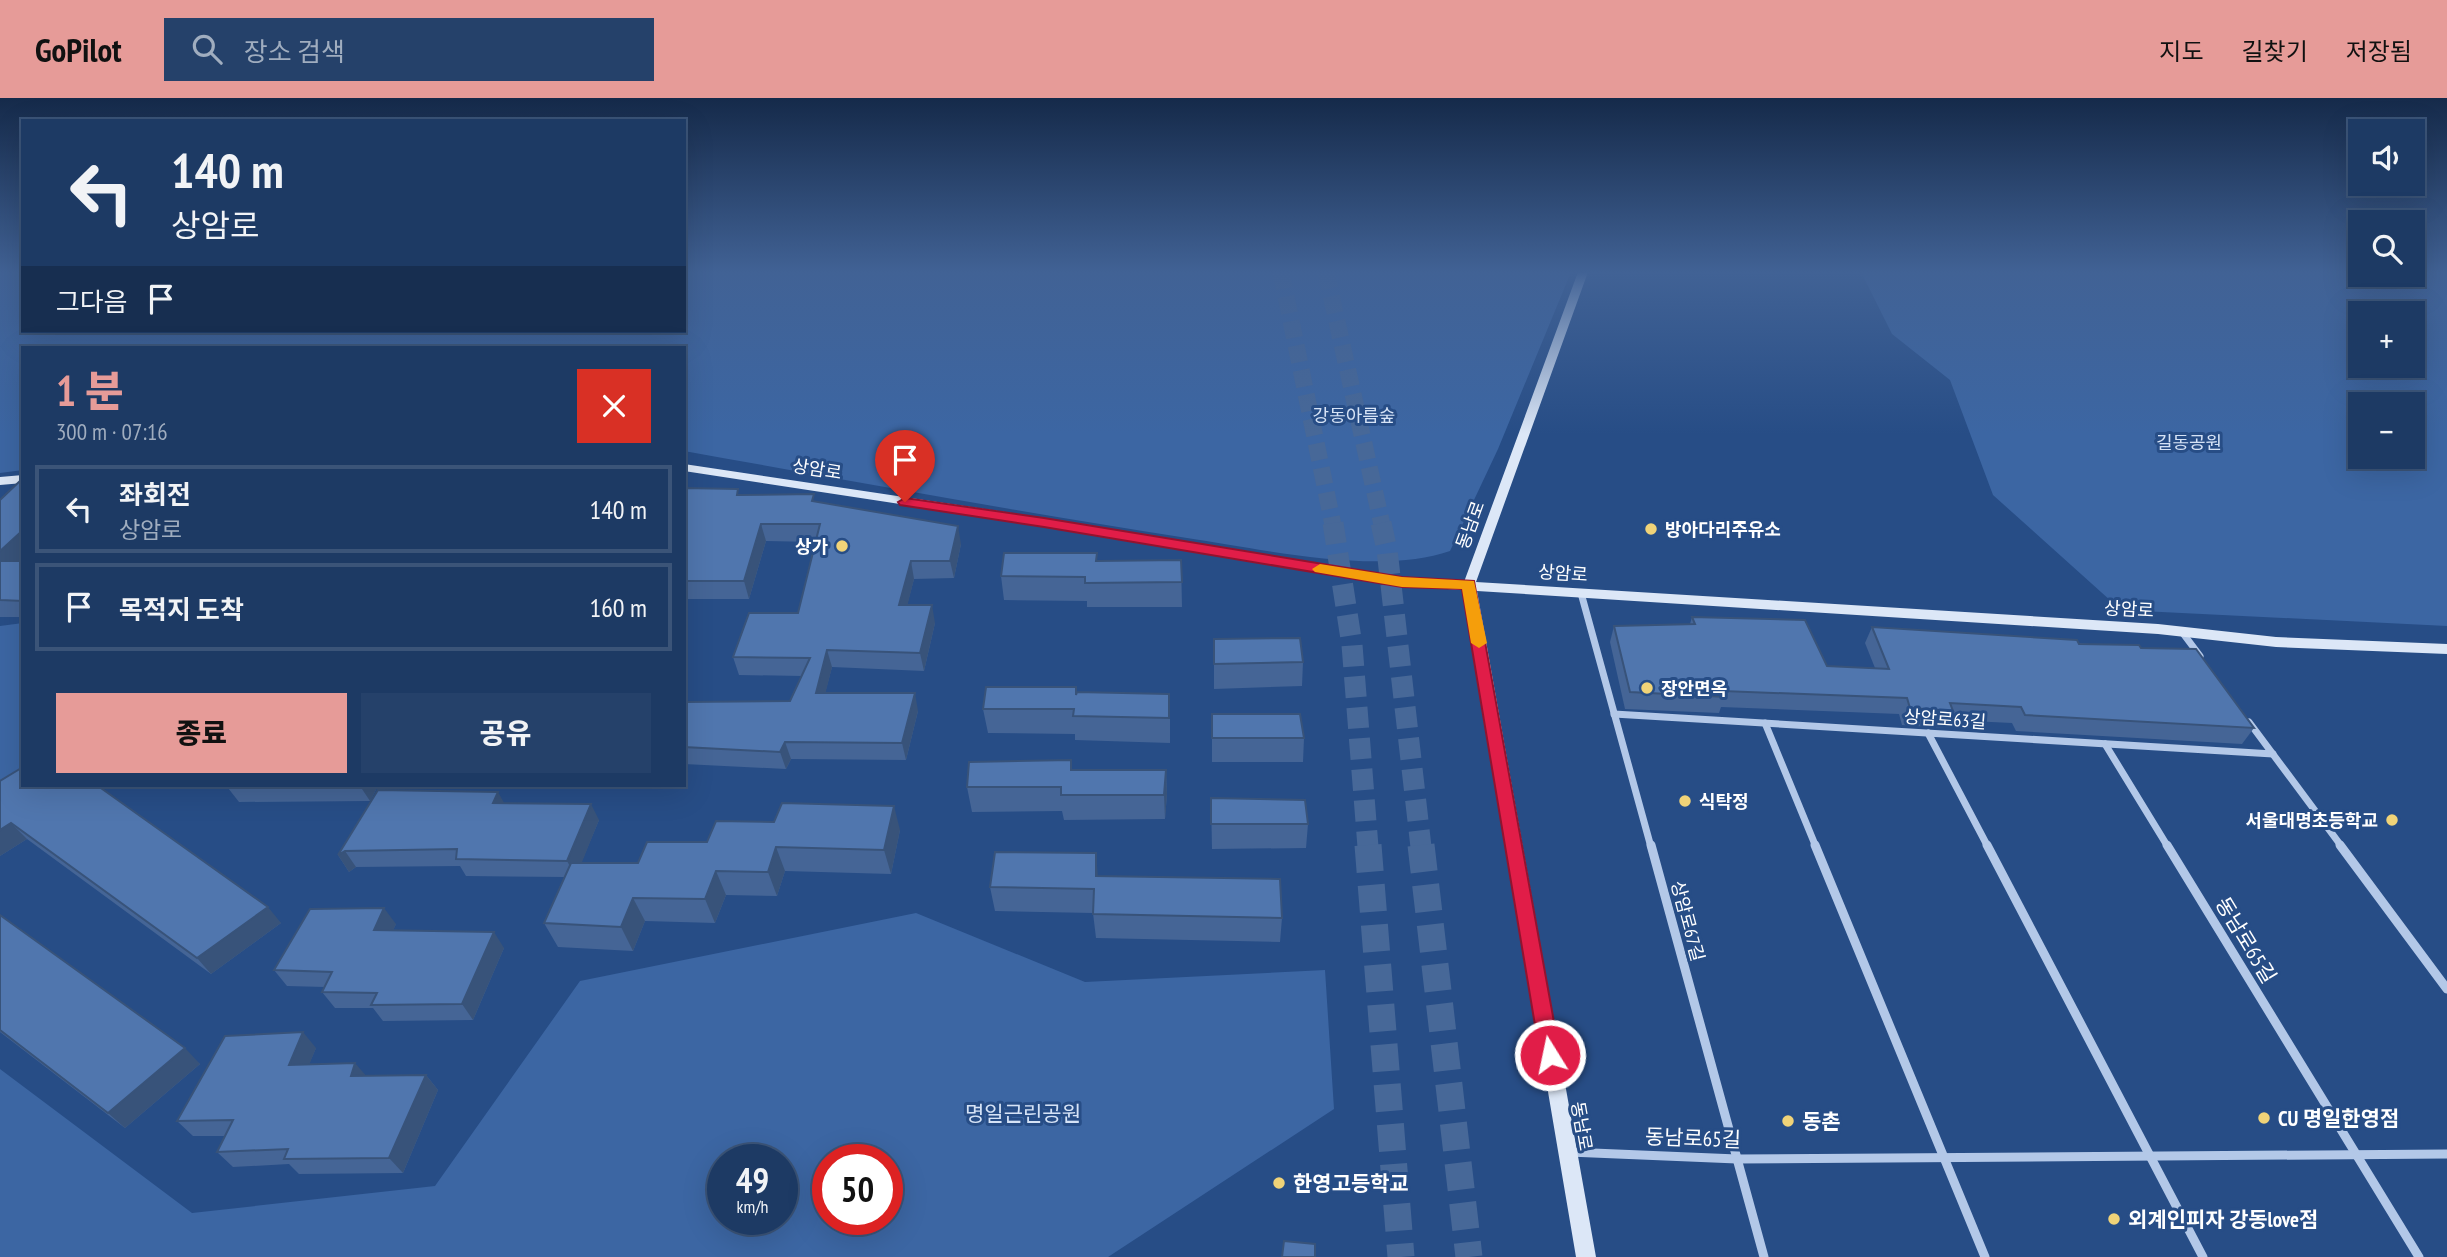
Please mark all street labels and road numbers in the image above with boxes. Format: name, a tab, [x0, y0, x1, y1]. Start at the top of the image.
street label: 상암로	[791, 454, 843, 484]
street label: 동남로	[1451, 498, 1489, 552]
street label: 상암로	[1537, 560, 1589, 586]
street label: 상암로	[2104, 596, 2154, 622]
street label: 상암로63길	[1903, 705, 1987, 733]
street label: 상암로67길	[1666, 878, 1710, 964]
street label: 동남로65길	[2210, 892, 2282, 988]
street label: 동남로	[1566, 1100, 1598, 1152]
street label: 동남로65길	[1644, 1123, 1742, 1153]

